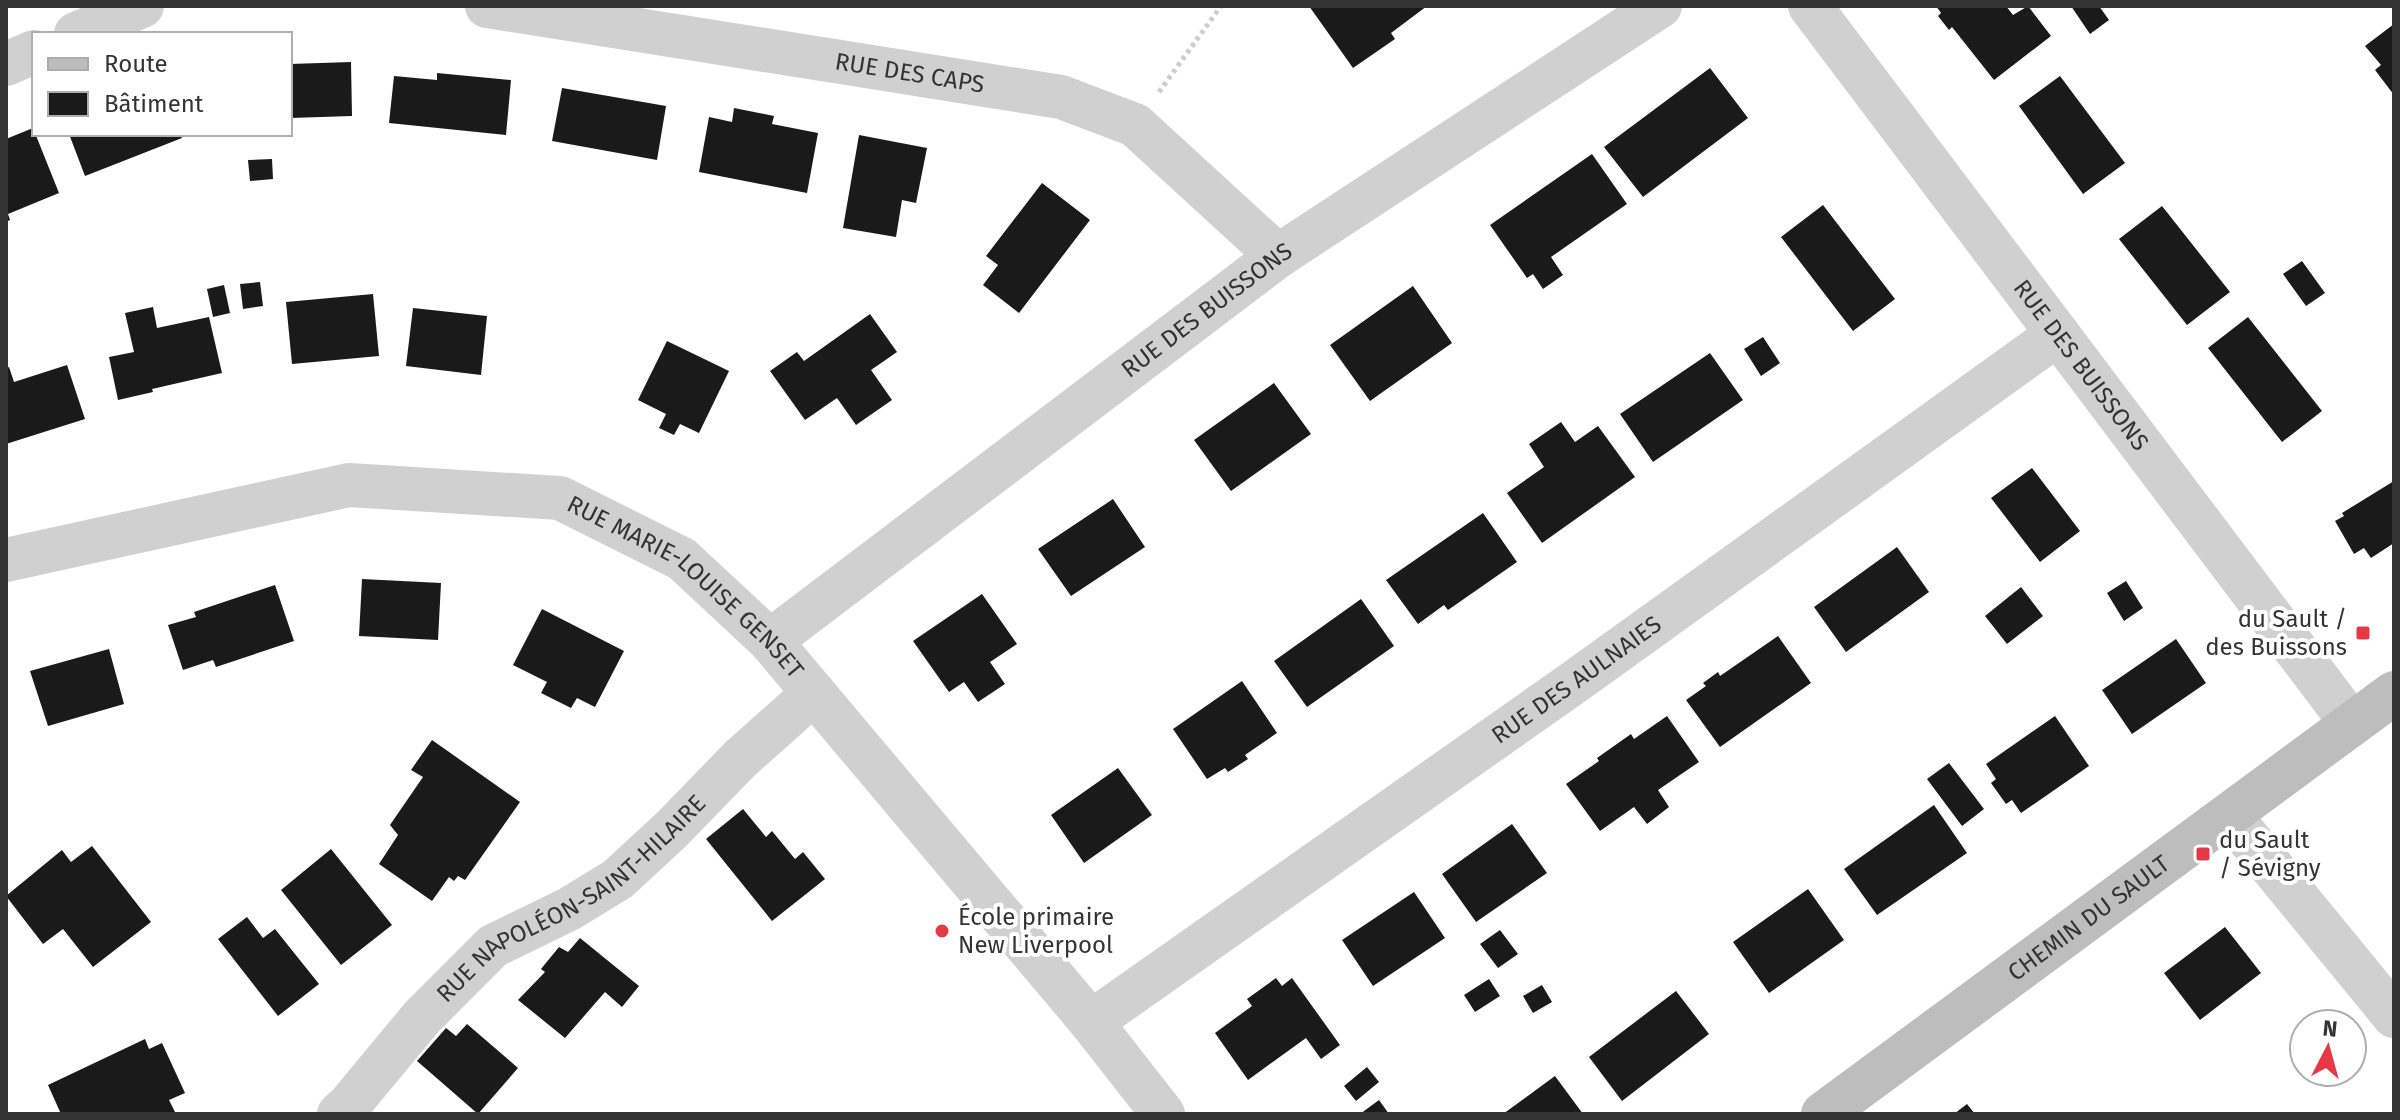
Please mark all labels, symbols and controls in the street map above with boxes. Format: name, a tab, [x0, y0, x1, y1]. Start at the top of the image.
legend	[32, 32, 292, 136]
street label: RUE DES CAPS	[833, 47, 986, 99]
text: Route	[104, 50, 168, 78]
text: Bâtiment	[104, 90, 204, 118]
street label: RUE DES BUISSONS	[1116, 237, 1297, 384]
street label: RUE DES BUISSONS	[2008, 274, 2155, 456]
street label: RUE MARIE-LOUISE GENSET	[563, 490, 810, 684]
place label: du Sault / des Buissons	[2205, 605, 2347, 661]
street label: RUE DES AULNAIES	[1486, 610, 1667, 750]
marker: du Sault / des Buissons	[2354, 624, 2372, 642]
street label: RUE NAPOLÉON-SAINT-HILAIRE	[431, 789, 711, 1008]
place label: du Sault / Sévigny	[2219, 826, 2321, 882]
marker: du Sault / Sévigny	[2194, 845, 2212, 863]
street label: CHEMIN DU SAULT	[2002, 849, 2175, 987]
place label: École primaire New Liverpool	[958, 902, 1114, 959]
marker: École primaire New Liverpool	[933, 922, 951, 940]
north arrow	[2288, 1008, 2368, 1088]
text: N	[2321, 1014, 2339, 1043]

